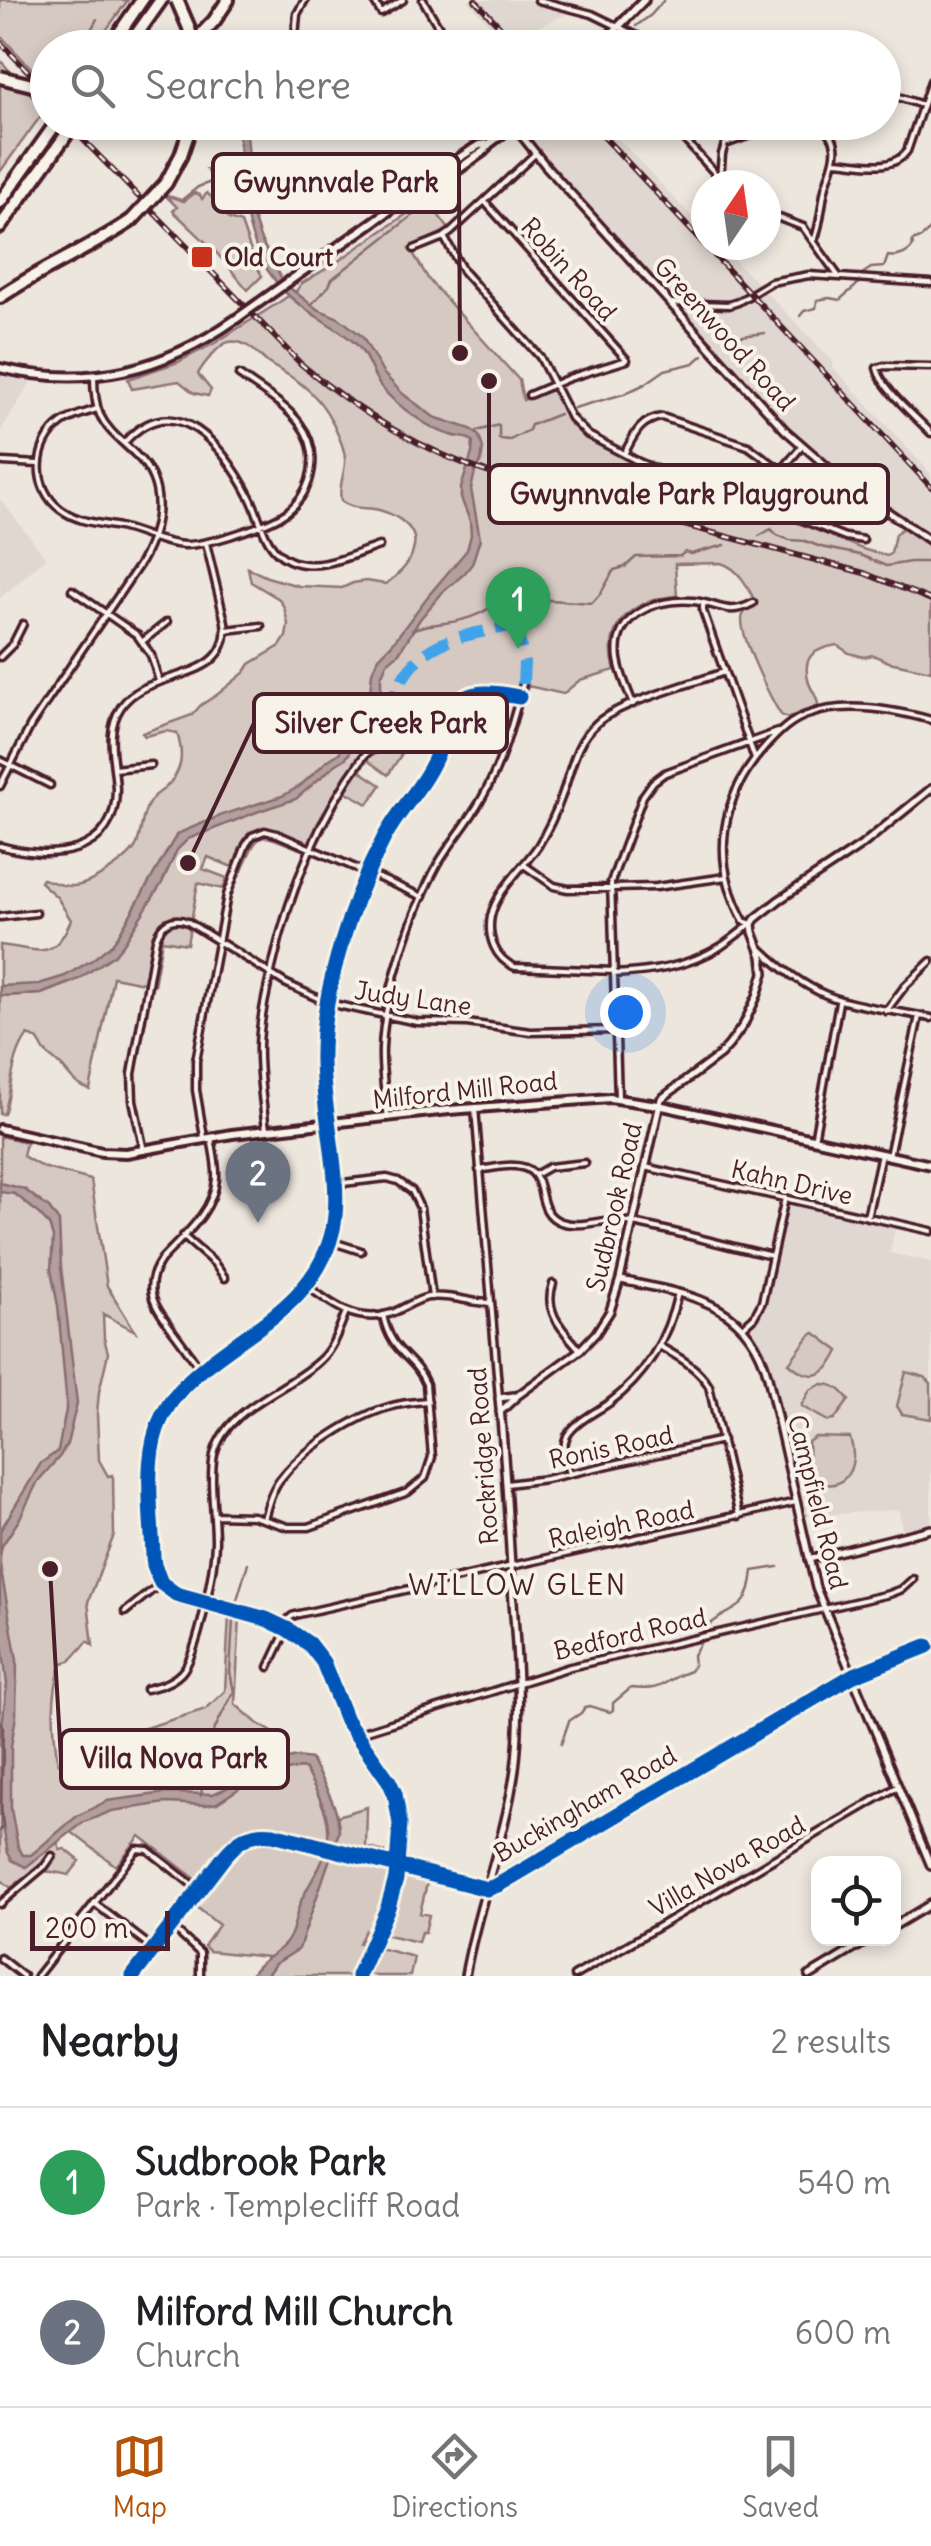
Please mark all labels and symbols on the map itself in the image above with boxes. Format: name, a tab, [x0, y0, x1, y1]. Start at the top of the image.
callout: Gwynnvale Park	[213, 154, 459, 212]
text: Gwynnvale Park	[233, 164, 439, 200]
north arrow	[691, 170, 781, 260]
street label: Robin Road	[514, 211, 624, 327]
place label: Old Court	[224, 241, 334, 273]
marker: Old Court	[189, 244, 215, 270]
street label: Greenwood Road	[648, 251, 802, 417]
callout: Gwynnvale Park Playground	[489, 465, 888, 523]
text: Gwynnvale Park Playground	[510, 476, 869, 512]
pin: 1	[486, 566, 550, 649]
callout: Silver Creek Park	[254, 694, 507, 752]
text: Silver Creek Park	[275, 705, 487, 741]
street label: Judy Lane	[353, 974, 473, 1022]
your location	[600, 987, 651, 1038]
street label: Milford Mill Road	[371, 1064, 559, 1116]
street label: Sudbrook Road	[579, 1119, 649, 1295]
pin: 2	[226, 1140, 290, 1223]
street label: Kahn Drive	[728, 1153, 856, 1211]
street label: Rockridge Road	[461, 1366, 505, 1546]
street label: Campfield Road	[781, 1411, 855, 1593]
street label: Ronis Road	[546, 1418, 676, 1476]
street label: Raleigh Road	[545, 1493, 697, 1555]
district label: WILLOW GLEN	[408, 1567, 628, 1603]
street label: Bedford Road	[551, 1601, 709, 1667]
callout: Villa Nova Park	[61, 1730, 288, 1788]
street label: Buckingham Road	[488, 1739, 682, 1869]
text: Villa Nova Park	[80, 1740, 268, 1776]
street label: Villa Nova Road	[643, 1808, 811, 1924]
scale bar	[30, 1906, 170, 1950]

